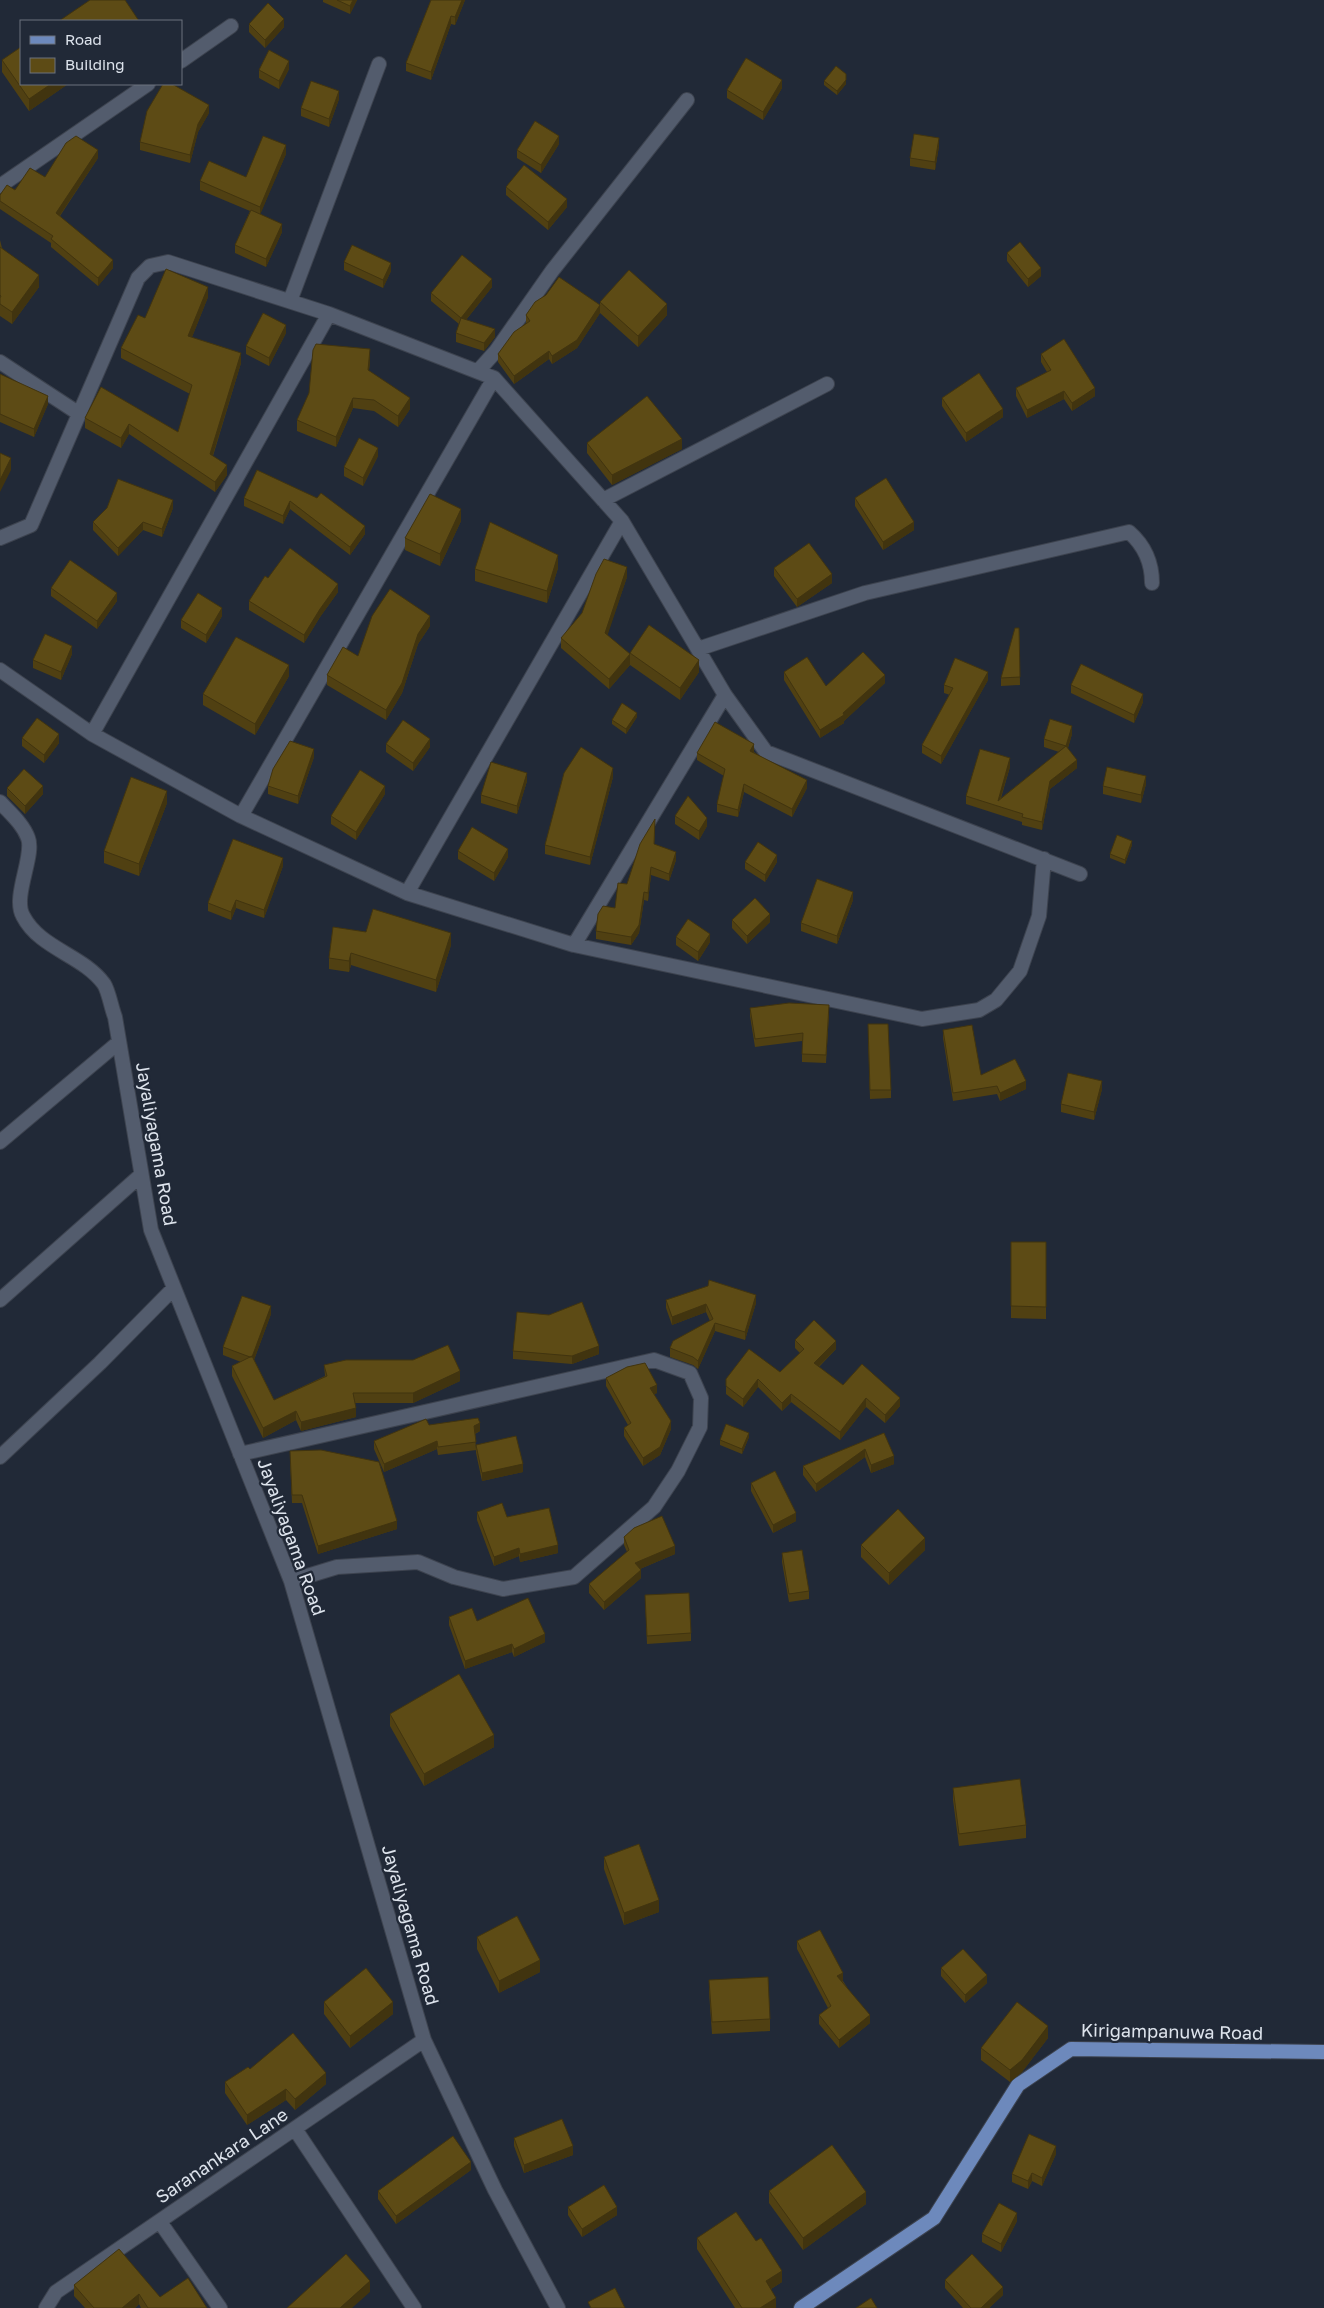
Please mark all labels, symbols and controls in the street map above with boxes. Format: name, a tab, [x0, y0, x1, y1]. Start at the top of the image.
legend	[20, 20, 182, 85]
text: Road	[65, 30, 102, 48]
text: Building	[65, 55, 125, 73]
street label: Jayaliyagama Road	[132, 1060, 182, 1227]
street label: Jayaliyagama Road	[253, 1455, 331, 1618]
street label: Jayaliyagama Road	[378, 1842, 444, 2007]
street label: Kirigampanuwa Road	[1081, 2018, 1263, 2044]
street label: Saranankara Lane	[151, 2103, 292, 2208]

